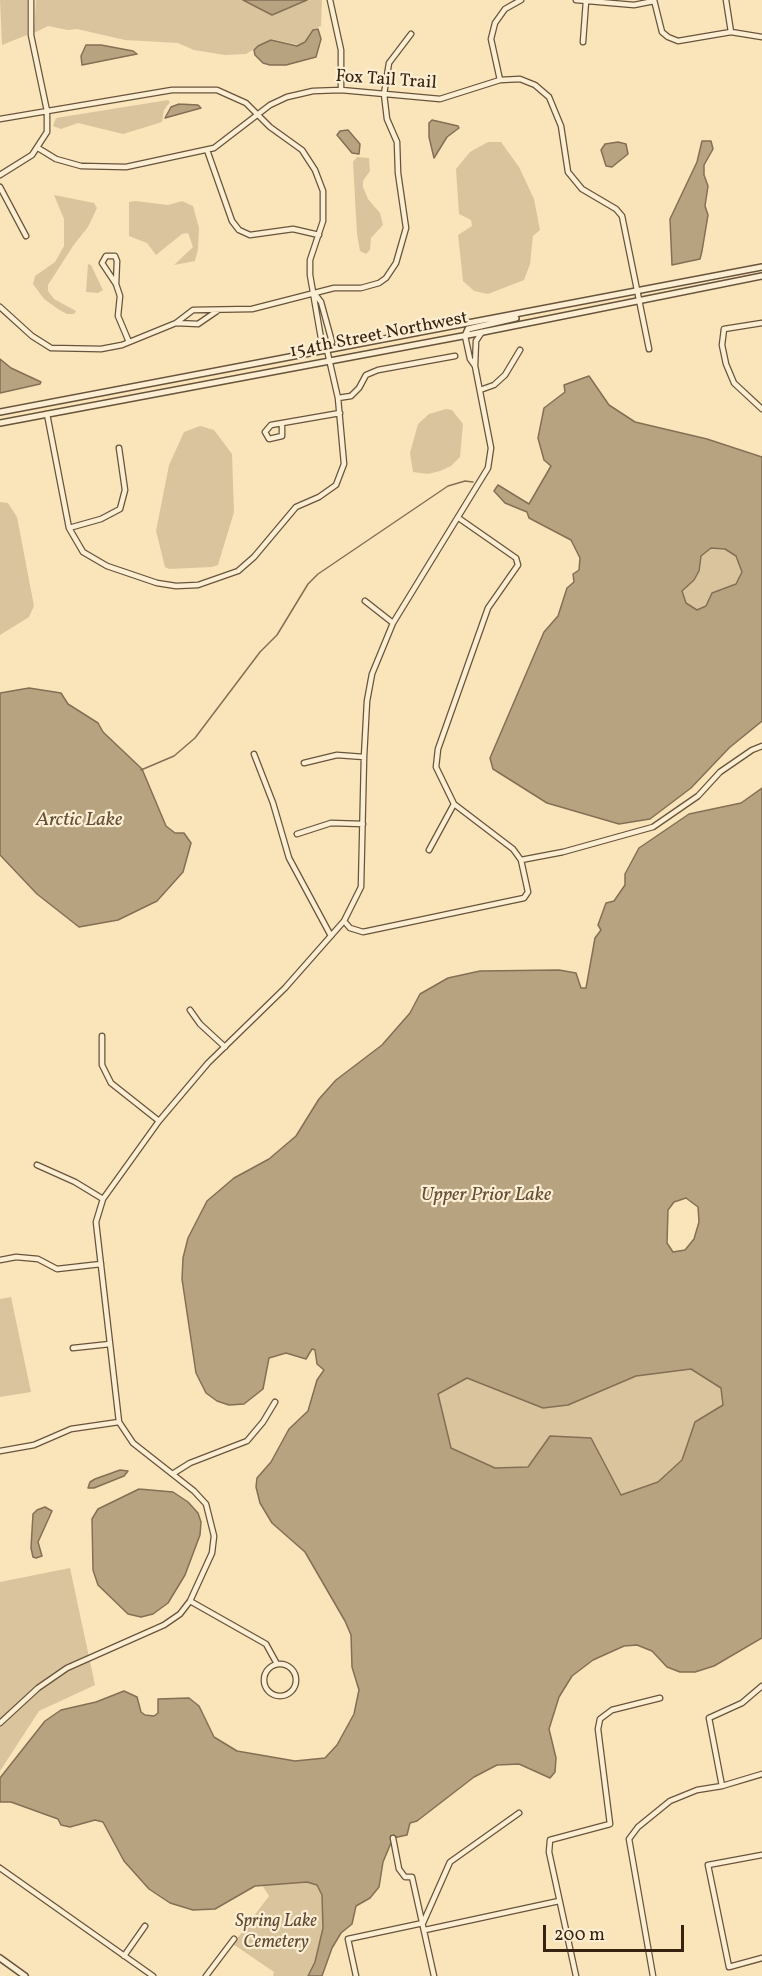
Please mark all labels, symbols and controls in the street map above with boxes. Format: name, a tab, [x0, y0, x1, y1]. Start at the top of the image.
street label: Fox Tail Trail	[335, 67, 437, 95]
street label: 154th Street Northwest	[288, 308, 470, 364]
water label: Arctic Lake	[36, 809, 122, 833]
water label: Upper Prior Lake	[421, 1184, 551, 1208]
park label: Spring Lake Cemetery	[235, 1912, 317, 1954]
scale bar	[546, 1913, 687, 1951]
text: 200 m	[554, 1923, 605, 1948]

